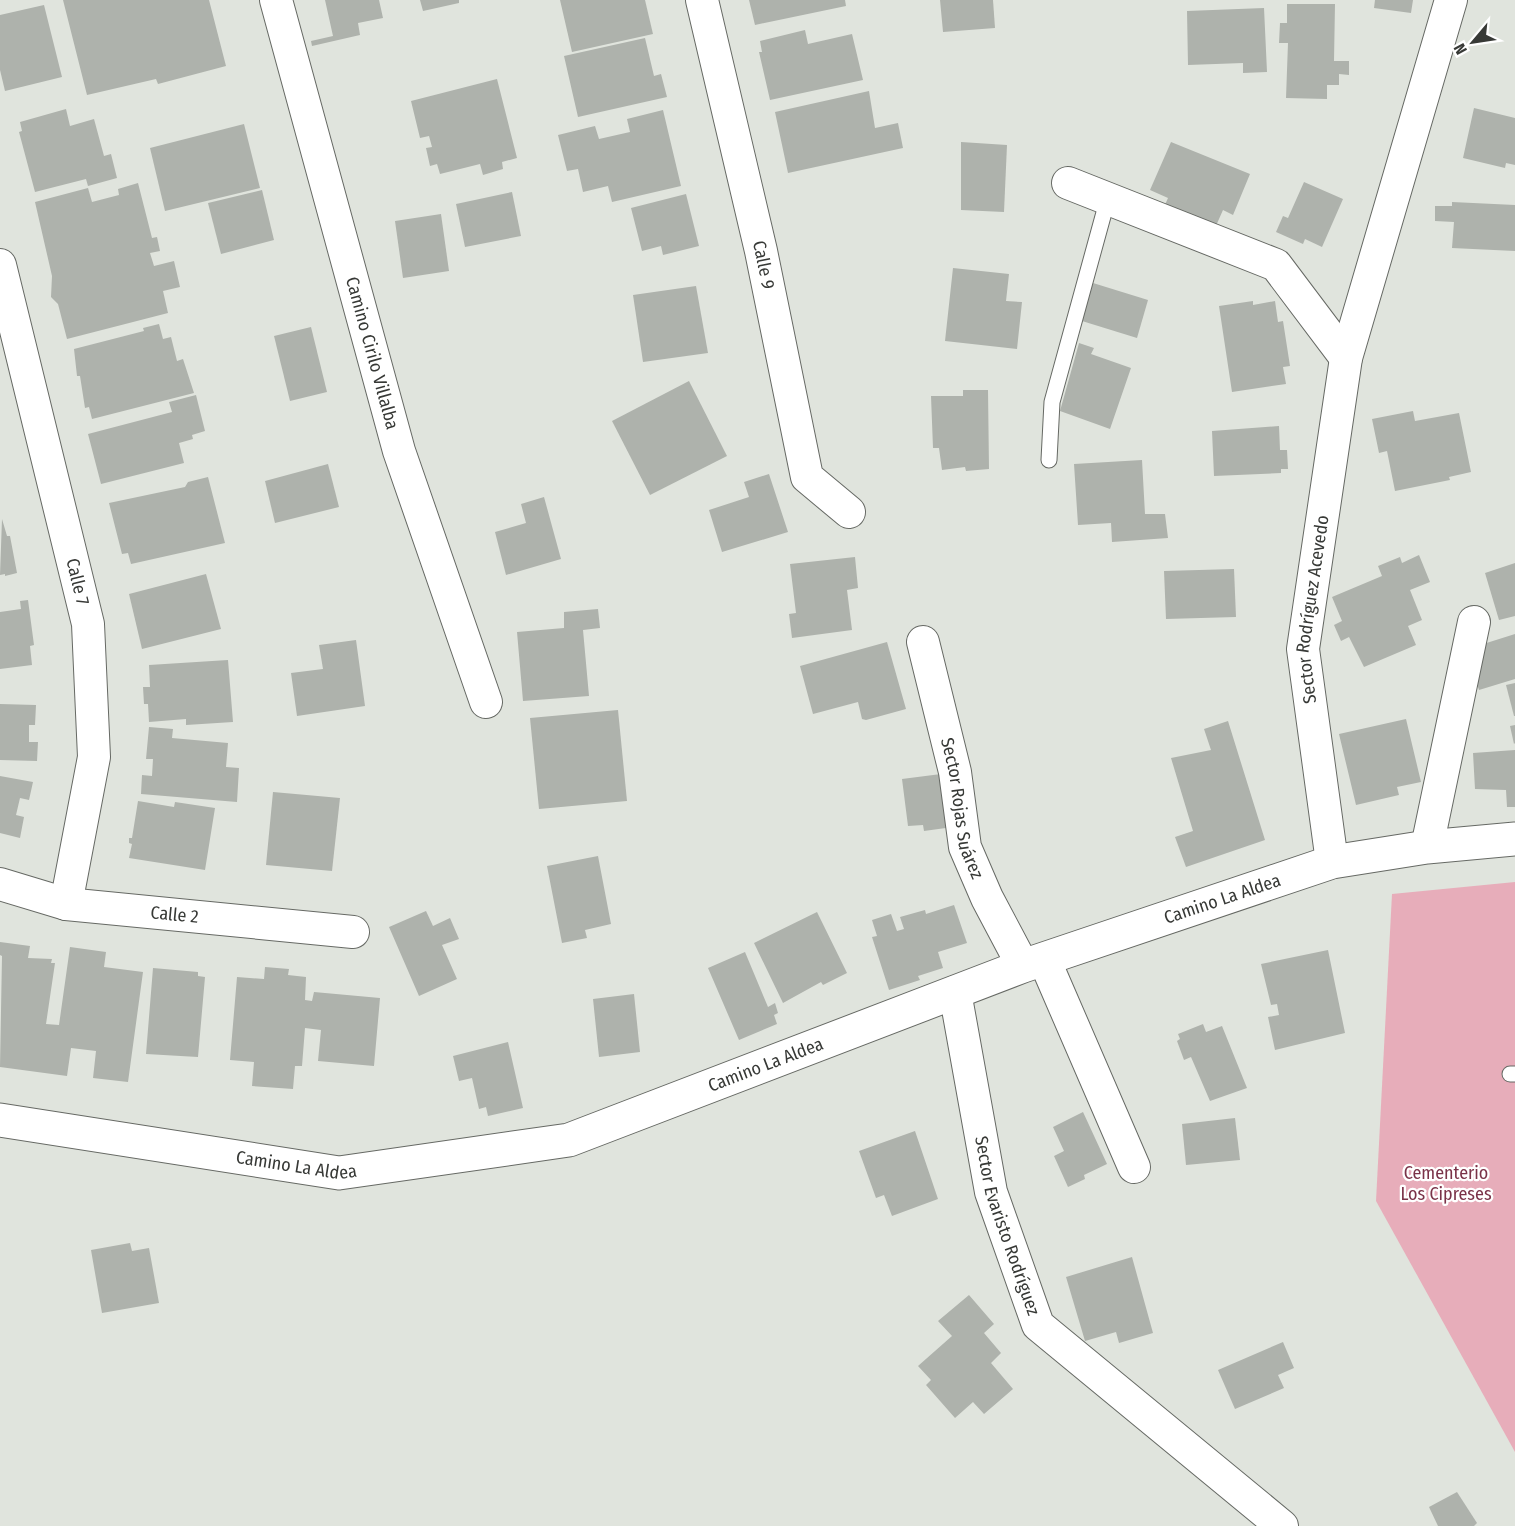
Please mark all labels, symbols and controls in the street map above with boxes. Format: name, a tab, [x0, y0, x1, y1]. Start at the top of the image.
north arrow	[1443, 12, 1503, 72]
text: N	[1450, 40, 1471, 58]
street label: Calle 9	[748, 238, 779, 291]
street label: Camino Cirilo Villalba	[341, 274, 404, 432]
street label: Sector Rodríguez Acevedo	[1292, 514, 1334, 705]
street label: Calle 7	[61, 556, 94, 607]
street label: Sector Rojas Suárez	[936, 735, 988, 882]
street label: Camino La Aldea	[1161, 869, 1284, 929]
street label: Calle 2	[149, 901, 200, 928]
street label: Camino La Aldea	[705, 1033, 826, 1097]
street label: Sector Evaristo Rodríguez	[970, 1134, 1045, 1318]
street label: Camino La Aldea	[235, 1146, 358, 1184]
park label: Cementerio Los Cipreses	[1400, 1162, 1492, 1205]

